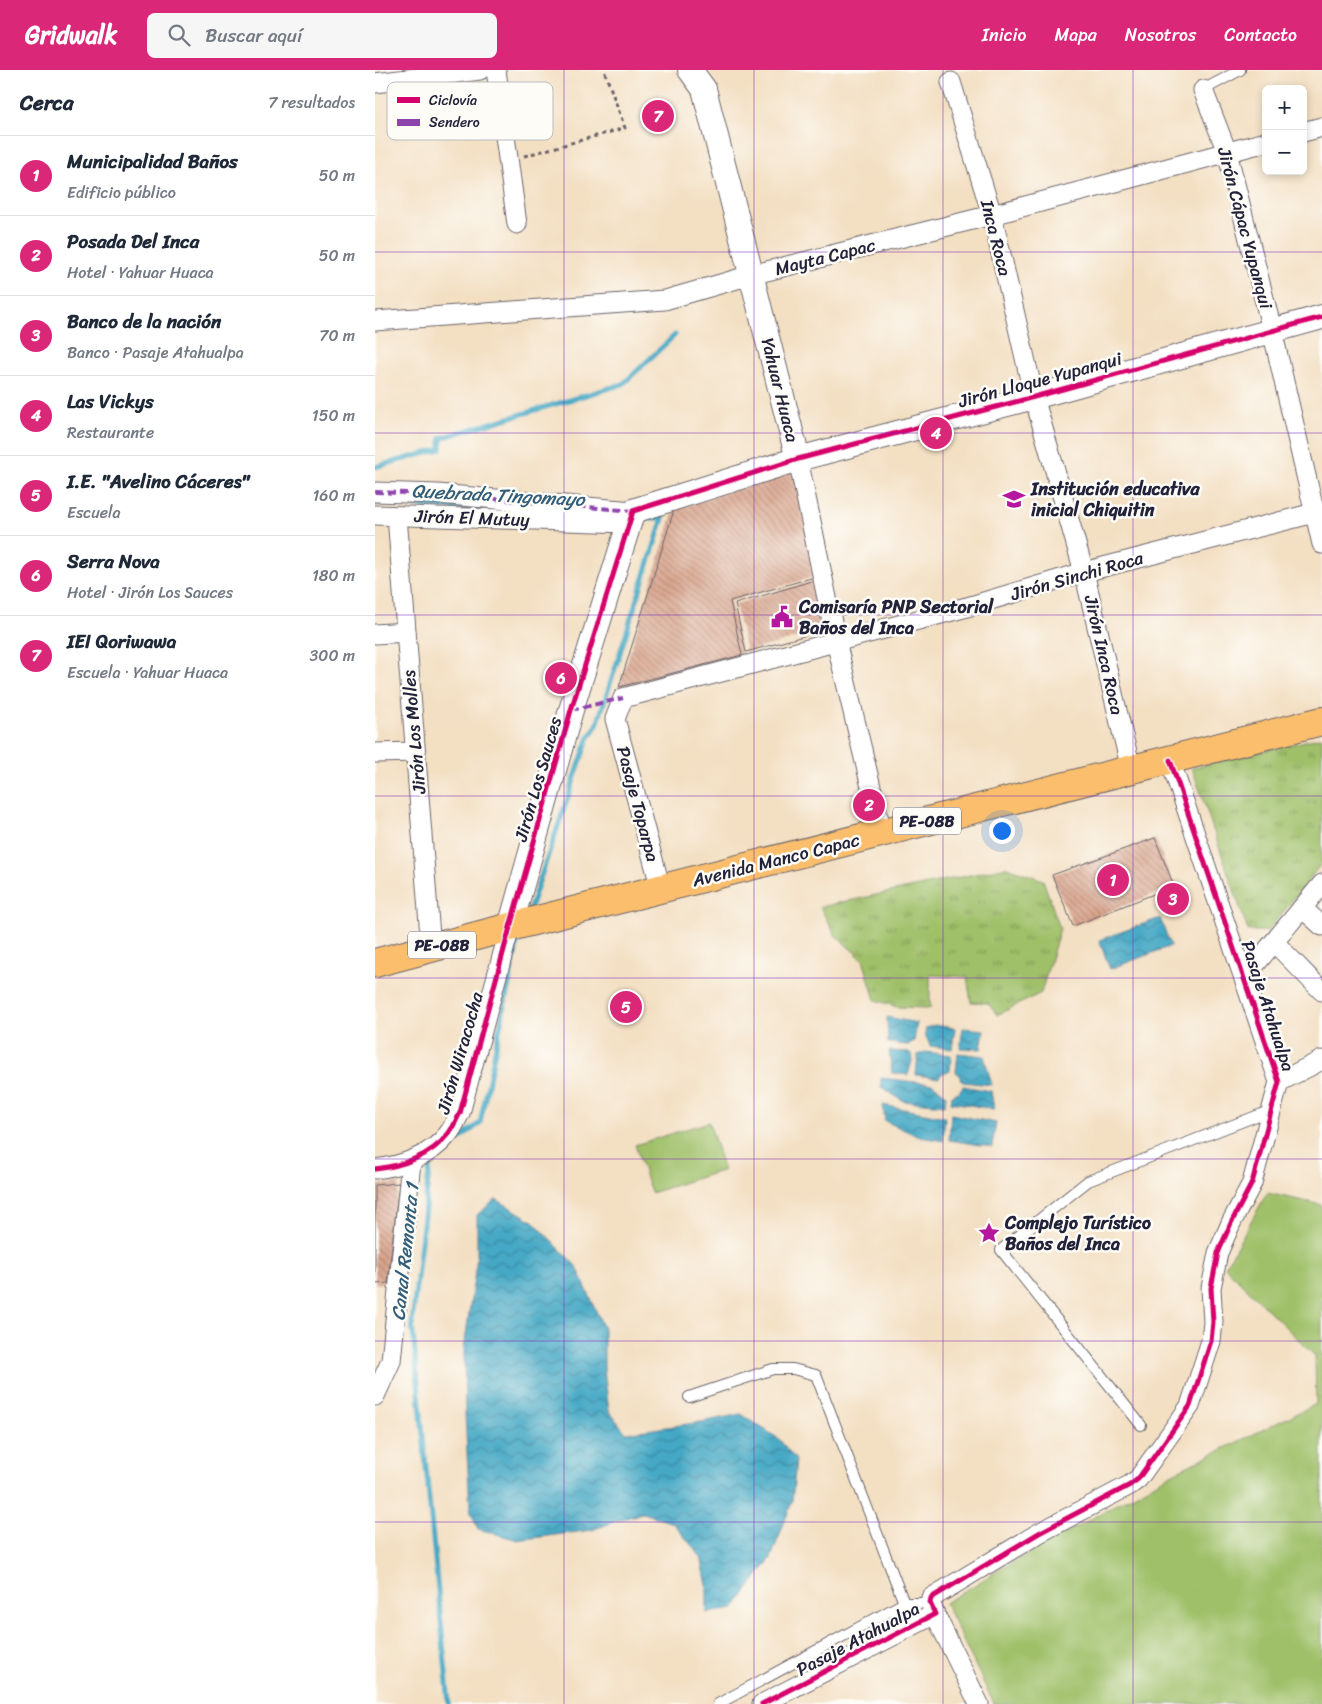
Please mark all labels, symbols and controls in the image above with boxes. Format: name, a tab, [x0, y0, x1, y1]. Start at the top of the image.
search box	[147, 13, 497, 58]
text: Gridwalk	[25, 14, 117, 56]
text: Buscar aquí	[205, 19, 302, 52]
text: Inicio	[982, 19, 1027, 51]
text: Mapa	[1055, 19, 1097, 51]
text: Nosotros	[1125, 19, 1196, 51]
text: Contacto	[1224, 19, 1297, 51]
icon: search	[165, 21, 193, 49]
legend	[387, 82, 553, 140]
text: Cerca	[20, 84, 74, 122]
map controls	[1262, 85, 1307, 175]
button: +	[1262, 85, 1307, 130]
text: 7 resultados	[268, 88, 355, 117]
text: Ciclovía	[429, 88, 477, 113]
pin: 7	[642, 97, 674, 135]
text: Sendero	[429, 110, 480, 135]
button: −	[1262, 130, 1307, 175]
street label: Jirón Cápac Yupanqui	[1208, 143, 1282, 313]
text: Municipalidad Baños	[67, 145, 238, 178]
text: 1	[33, 161, 39, 190]
text: 50 m	[319, 161, 355, 190]
text: Edificio público	[67, 178, 176, 207]
street label: Inca Roca	[971, 195, 1021, 280]
text: Posada Del Inca	[67, 225, 199, 258]
street label: Mayta Capac	[771, 229, 879, 285]
text: 2	[31, 241, 41, 270]
text: 50 m	[319, 241, 355, 270]
text: Hotel · Yahuar Huaca	[67, 258, 214, 287]
text: Banco de la nación	[67, 305, 221, 338]
text: 3	[32, 321, 40, 350]
text: 70 m	[319, 321, 355, 350]
street label: Yahuar Huaca	[752, 334, 808, 446]
text: Banco · Pasaje Atahualpa	[67, 338, 244, 367]
street label: Jirón Lloque Yupanqui	[954, 343, 1126, 417]
text: Las Vickys	[67, 385, 154, 418]
text: 4	[31, 401, 41, 430]
text: 150 m	[312, 401, 355, 430]
pin: 4	[920, 414, 952, 452]
text: Restaurante	[67, 418, 154, 447]
text: I.E. "Avelino Cáceres"	[67, 465, 249, 498]
place label: Institución educativa inicial Chiquitin	[1030, 473, 1200, 526]
water label: Quebrada Tingomayo	[411, 474, 587, 516]
text: 5	[31, 481, 41, 510]
text: 160 m	[312, 481, 355, 510]
school or university icon: Institución educativa inicial Chiquitin	[1001, 486, 1027, 512]
text: Escuela	[67, 498, 121, 527]
street label: Jirón El Mutuy	[413, 500, 531, 536]
street label: Jirón Sinchi Roca	[1006, 542, 1148, 610]
text: Serra Nova	[67, 545, 160, 578]
text: 6	[31, 561, 41, 590]
text: 180 m	[312, 561, 355, 590]
text: Hotel · Jirón Los Sauces	[67, 578, 233, 607]
place label: Comisaría PNP Sectorial Baños del Inca	[798, 591, 994, 644]
street label: Jirón Inca Roca	[1074, 591, 1133, 718]
public building icon: Comisaría PNP Sectorial Baños del Inca	[769, 604, 795, 630]
text: IEI Qoriwawa	[67, 625, 176, 658]
text: 7	[31, 641, 41, 670]
text: 300 m	[310, 641, 355, 670]
text: Escuela · Yahuar Huaca	[67, 658, 228, 687]
pin: 6	[545, 659, 577, 697]
street label: Jirón Los Molles	[393, 668, 435, 796]
street label: Jirón Los Sauces	[505, 712, 571, 846]
street label: Pasaje Toparpa	[607, 743, 669, 865]
pin: 2	[853, 786, 885, 824]
road number: PE-08B	[893, 808, 961, 834]
your location	[989, 818, 1015, 844]
street label: Avenida Manco Capac	[688, 824, 863, 896]
pin: 1	[1097, 861, 1129, 899]
pin: 3	[1157, 880, 1189, 918]
road number: PE-08B	[408, 932, 476, 958]
street label: Pasaje Atahualpa	[1232, 936, 1304, 1076]
street label: Jirón Wiracocha	[427, 987, 493, 1119]
pin: 5	[610, 988, 642, 1026]
water label: Canal Remonta 1	[381, 1179, 429, 1322]
place label: Complejo Turístico Baños del Inca	[1004, 1207, 1151, 1260]
place icon: Complejo Turístico Baños del Inca	[976, 1220, 1002, 1246]
street label: Pasaje Atahualpa	[790, 1593, 926, 1685]

